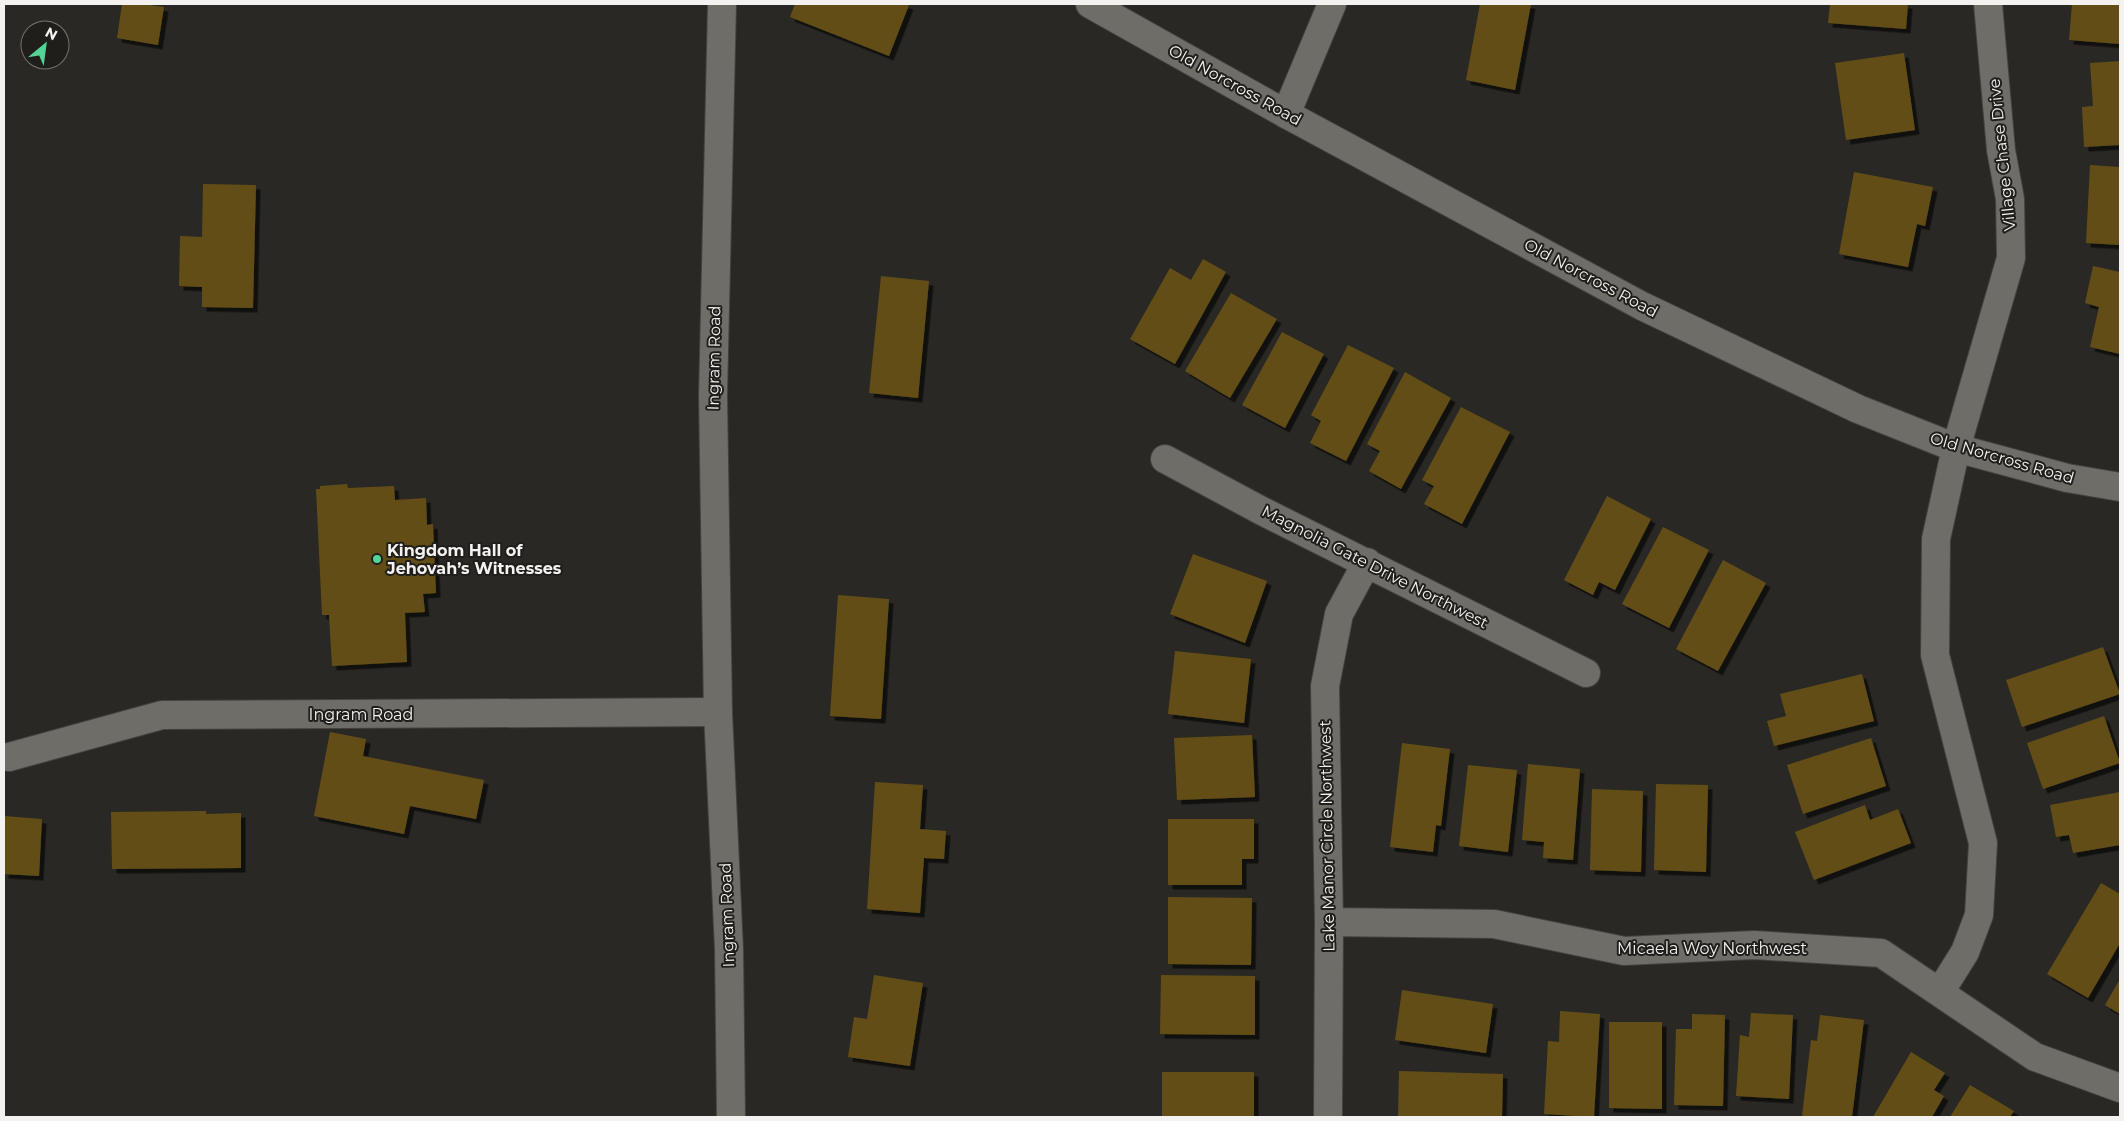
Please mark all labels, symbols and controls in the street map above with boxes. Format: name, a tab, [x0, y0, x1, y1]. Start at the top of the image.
north arrow	[20, 20, 70, 70]
text: N	[42, 23, 61, 44]
street label: Old Norcross Road	[1165, 41, 1305, 129]
street label: Village Chase Drive	[1985, 78, 2019, 232]
street label: Old Norcross Road	[1521, 235, 1661, 321]
street label: Ingram Road	[704, 305, 724, 411]
street label: Old Norcross Road	[1928, 428, 2076, 488]
street label: Magnolia Gate Drive Northwest	[1259, 501, 1492, 633]
place label: Kingdom Hall of Jehovah’s Witnesses	[386, 541, 562, 578]
marker: Kingdom Hall of Jehovah’s Witnesses	[371, 553, 383, 565]
street label: Ingram Road	[309, 705, 413, 724]
street label: Lake Manor Circle Northwest	[1315, 720, 1339, 952]
street label: Ingram Road	[716, 862, 738, 968]
street label: Micaela Woy Northwest	[1617, 939, 1807, 958]

